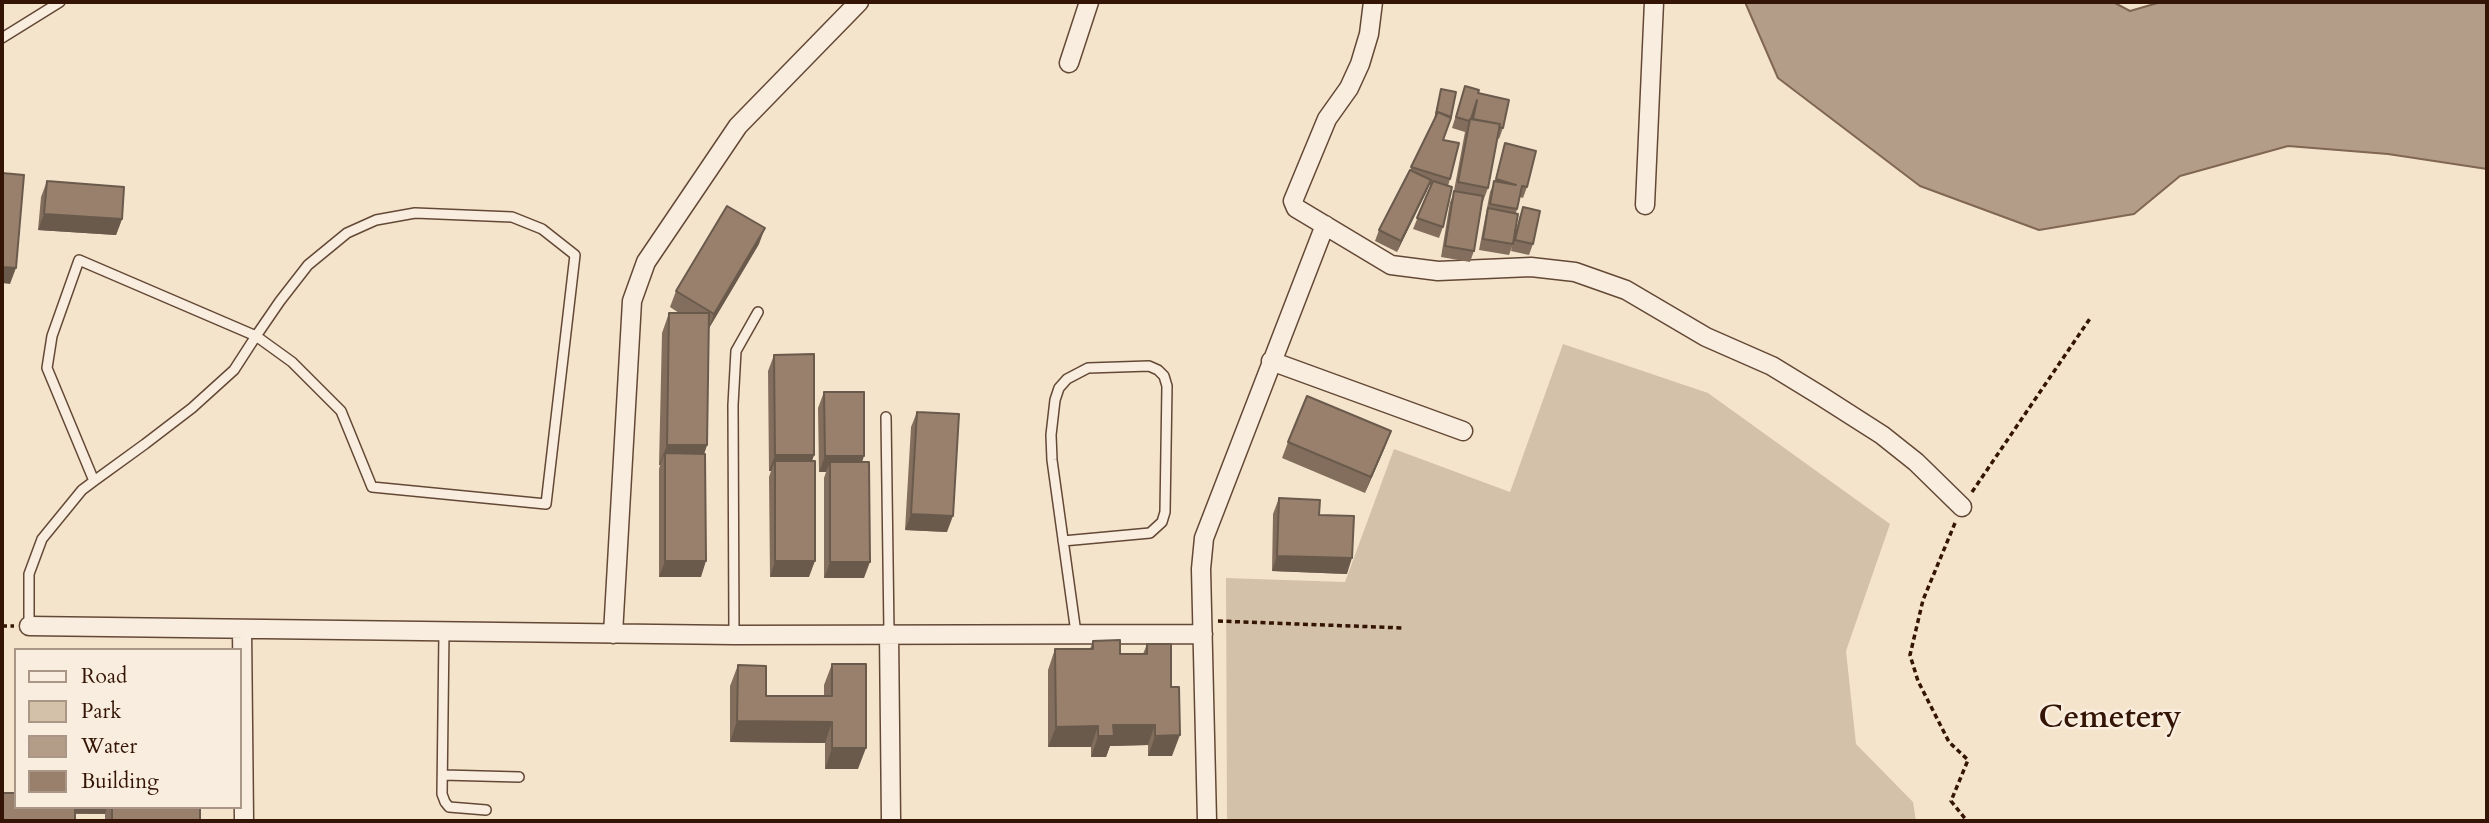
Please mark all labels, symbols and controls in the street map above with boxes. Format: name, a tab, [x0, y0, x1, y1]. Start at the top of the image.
legend	[14, 648, 242, 809]
text: Road	[81, 662, 127, 691]
text: Park	[81, 697, 121, 726]
district label: Cemetery	[2039, 701, 2181, 739]
text: Water	[81, 732, 137, 761]
text: Building	[81, 767, 159, 796]

